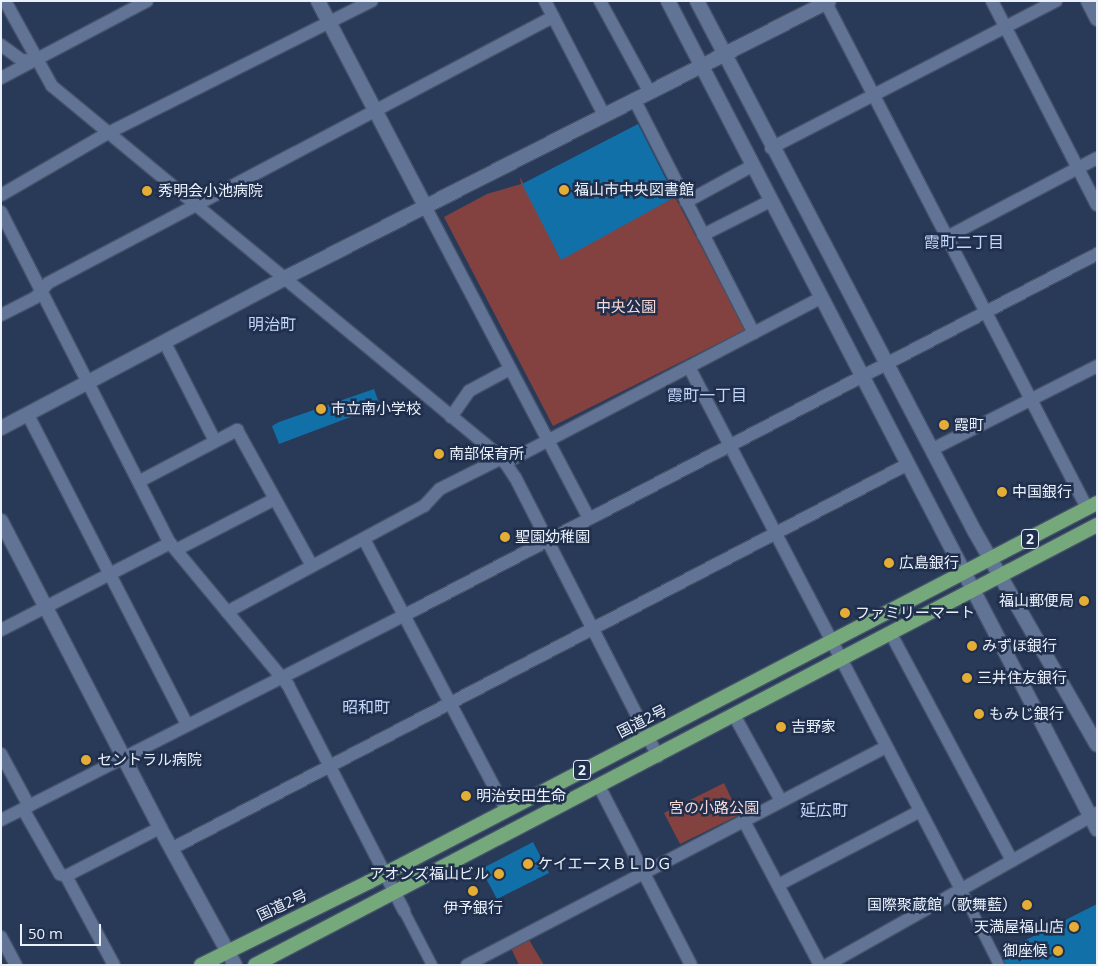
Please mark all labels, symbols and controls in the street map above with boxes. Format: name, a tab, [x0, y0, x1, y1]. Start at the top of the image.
place label: 福山市中央図書館	[574, 181, 694, 199]
place label: 秀明会小池病院	[158, 182, 263, 200]
marker: 秀明会小池病院	[140, 184, 154, 198]
marker: 福山市中央図書館	[558, 184, 570, 196]
district label: 霞町二丁目	[924, 232, 1004, 252]
park label: 中央公園	[596, 298, 656, 316]
district label: 明治町	[248, 314, 296, 334]
district label: 霞町一丁目	[667, 385, 747, 405]
place label: 市立南小学校	[331, 400, 421, 418]
marker: 市立南小学校	[315, 403, 327, 415]
place label: 霞町	[954, 416, 984, 434]
marker: 霞町	[938, 419, 950, 431]
place label: 南部保育所	[449, 445, 524, 463]
marker: 南部保育所	[433, 448, 445, 460]
place label: 中国銀行	[1012, 483, 1072, 501]
marker: 中国銀行	[996, 486, 1008, 498]
place label: 聖園幼稚園	[515, 528, 590, 546]
road number: 2	[1020, 528, 1040, 550]
marker: 聖園幼稚園	[499, 531, 511, 543]
place label: 広島銀行	[899, 554, 959, 572]
marker: 広島銀行	[883, 557, 895, 569]
place label: 福山郵便局	[999, 592, 1074, 610]
marker: 福山郵便局	[1078, 595, 1090, 607]
place label: ファミリーマート	[855, 604, 975, 622]
marker: ファミリーマート	[839, 607, 851, 619]
place label: みずほ銀行	[982, 637, 1057, 655]
marker: みずほ銀行	[966, 640, 978, 652]
place label: 三井住友銀行	[977, 669, 1067, 687]
marker: 三井住友銀行	[961, 672, 973, 684]
district label: 昭和町	[342, 697, 390, 717]
street label: 国道2号	[614, 701, 670, 741]
place label: もみじ銀行	[989, 705, 1064, 723]
marker: もみじ銀行	[973, 708, 985, 720]
place label: 吉野家	[791, 718, 836, 736]
marker: 吉野家	[775, 721, 787, 733]
place label: セントラル病院	[97, 751, 202, 769]
marker: セントラル病院	[79, 753, 93, 767]
road number: 2	[572, 758, 592, 782]
place label: 明治安田生命	[476, 787, 566, 805]
marker: 明治安田生命	[460, 790, 472, 802]
park label: 宮の小路公園	[669, 799, 759, 817]
district label: 延広町	[800, 800, 848, 820]
place label: ケイエースＢＬＤＧ	[538, 855, 673, 873]
marker: ケイエースＢＬＤＧ	[522, 858, 534, 870]
place label: アオンズ福山ビル	[369, 865, 489, 883]
marker: アオンズ福山ビル	[493, 868, 505, 880]
marker: 伊予銀行	[467, 885, 479, 897]
street label: 国道2号	[254, 886, 310, 924]
place label: 国際聚蔵館（歌舞藍）	[867, 896, 1017, 914]
place label: 伊予銀行	[443, 899, 503, 917]
marker: 国際聚蔵館（歌舞藍）	[1021, 899, 1033, 911]
scale bar	[22, 914, 104, 946]
place label: 天満屋福山店	[974, 918, 1064, 936]
marker: 天満屋福山店	[1068, 921, 1080, 933]
text: 50 m	[28, 923, 63, 943]
place label: 御座候	[1003, 942, 1048, 960]
marker: 御座候	[1052, 945, 1064, 957]

